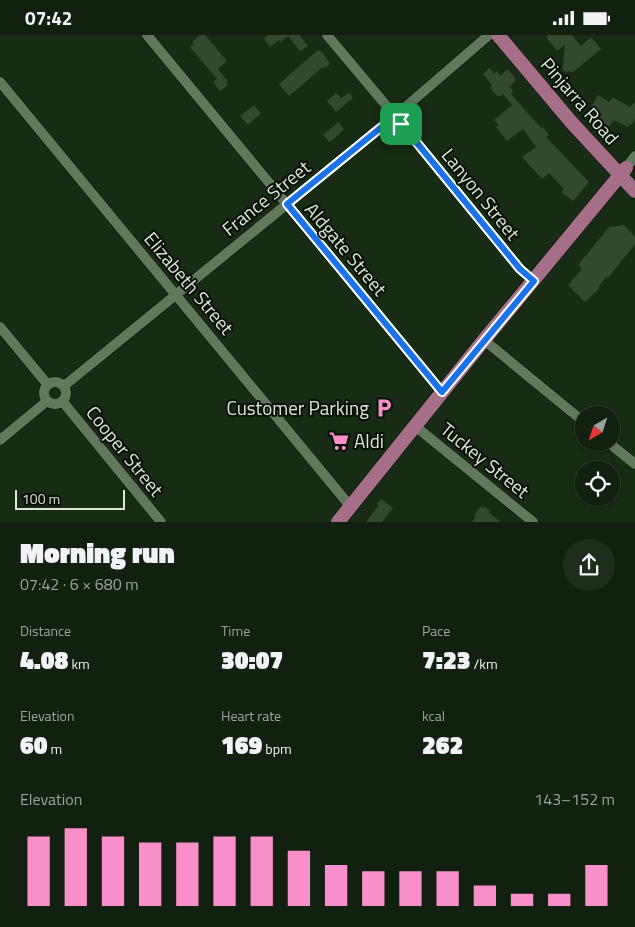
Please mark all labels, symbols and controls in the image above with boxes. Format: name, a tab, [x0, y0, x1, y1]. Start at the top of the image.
text: 07:42	[25, 3, 72, 32]
street label: Pinjarra Road	[534, 51, 627, 151]
pin	[380, 103, 422, 145]
icon: arrive	[387, 110, 415, 138]
street label: Lanyon Street	[435, 141, 528, 246]
street label: France Street	[215, 153, 317, 242]
street label: Aldgate Street	[298, 196, 394, 302]
street label: Elizabeth Street	[138, 225, 241, 341]
place label: Customer Parking	[227, 393, 369, 422]
parking icon: Customer Parking	[373, 397, 395, 419]
street label: Cooper Street	[80, 399, 171, 503]
north arrow	[575, 406, 620, 451]
map controls	[575, 406, 620, 506]
street label: Tuckey Street	[434, 415, 536, 505]
place label: Aldi	[354, 426, 384, 455]
supermarket icon: Aldi	[328, 430, 350, 452]
button: locate	[575, 461, 620, 506]
scale bar	[15, 487, 125, 510]
text: 100 m	[22, 488, 60, 509]
text: Morning run	[20, 531, 175, 574]
button: share	[563, 539, 615, 591]
text: 07:42 · 6 × 680 m	[20, 572, 139, 596]
text: Distance	[20, 620, 71, 641]
text: Time	[221, 620, 250, 641]
text: Pace	[422, 620, 450, 641]
text: 4.08	[20, 641, 68, 679]
text: 30:07	[221, 641, 283, 679]
text: 7:23	[422, 641, 470, 679]
text: km	[68, 653, 90, 674]
text: /km	[470, 653, 498, 674]
text: Elevation	[20, 705, 74, 726]
text: Heart rate	[221, 705, 281, 726]
text: kcal	[422, 705, 445, 726]
text: 60	[20, 726, 48, 764]
text: 169	[221, 726, 262, 764]
text: 262	[422, 726, 463, 764]
text: m	[48, 738, 62, 759]
text: bpm	[262, 738, 292, 759]
text: Elevation	[20, 787, 82, 811]
text: 143–152 m	[534, 787, 615, 811]

